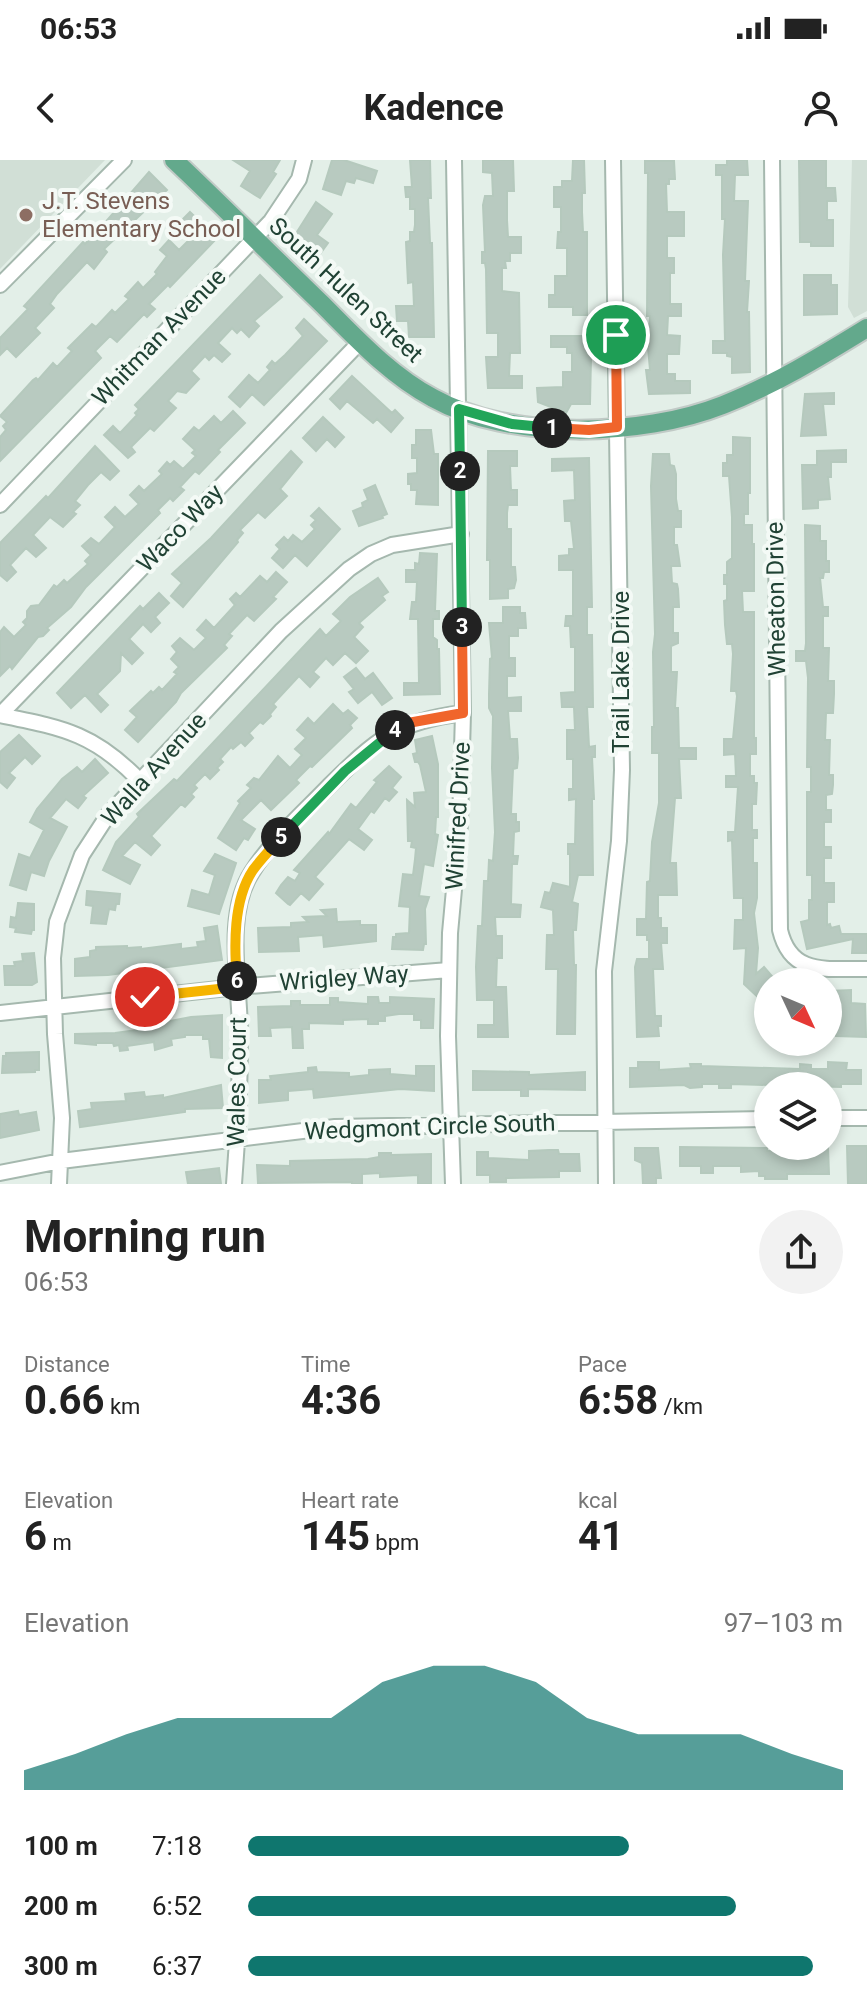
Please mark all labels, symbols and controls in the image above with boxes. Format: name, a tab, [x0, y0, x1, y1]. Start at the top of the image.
text: 06:53	[40, 11, 117, 46]
icon: back	[24, 86, 68, 130]
icon: person	[799, 86, 843, 130]
text: Kadence	[363, 87, 504, 129]
place label: J.T. Stevens Elementary School	[42, 187, 241, 243]
marker: J.T. Stevens Elementary School	[17, 206, 35, 224]
street label: South Hulen Street	[263, 212, 429, 368]
street label: Whitman Avenue	[86, 263, 232, 411]
pin	[582, 301, 650, 369]
icon: arrive	[594, 313, 638, 357]
pin: 1	[532, 408, 572, 448]
text: 1	[546, 415, 558, 440]
pin: 2	[440, 451, 480, 491]
text: 2	[454, 458, 466, 483]
street label: Waco Way	[131, 478, 229, 578]
street label: Wheaton Drive	[761, 521, 791, 677]
street label: Trail Lake Drive	[607, 591, 635, 753]
pin: 3	[442, 607, 482, 647]
text: 3	[456, 614, 468, 639]
street label: Walla Avenue	[96, 706, 212, 832]
pin: 4	[375, 710, 415, 750]
text: 4	[389, 717, 401, 742]
street label: Winifred Drive	[440, 741, 476, 891]
pin: 5	[261, 817, 301, 857]
text: 5	[275, 824, 287, 849]
street label: Wrigley Way	[279, 959, 410, 996]
pin: 6	[217, 961, 257, 1001]
pin	[111, 963, 179, 1031]
text: 6	[231, 968, 243, 993]
north arrow	[754, 968, 842, 1056]
map controls	[754, 968, 842, 1160]
icon: check	[123, 975, 167, 1019]
street label: Wales Court	[222, 1017, 252, 1147]
button: layers	[754, 1072, 842, 1160]
street label: Wedgmont Circle South	[304, 1109, 556, 1145]
button: share	[759, 1210, 843, 1294]
text: Morning run	[24, 1211, 266, 1263]
text: 06:53	[24, 1267, 89, 1297]
text: Distance	[24, 1352, 110, 1377]
text: Time	[301, 1352, 350, 1377]
text: Pace	[578, 1352, 627, 1377]
text: 0.66	[24, 1377, 104, 1424]
text: 4:36	[301, 1377, 381, 1424]
text: 6:58	[578, 1377, 658, 1424]
text: km	[104, 1394, 140, 1419]
text: /km	[658, 1394, 703, 1419]
text: Elevation	[24, 1488, 113, 1513]
text: Heart rate	[301, 1488, 399, 1513]
text: kcal	[578, 1488, 618, 1513]
text: 6	[24, 1513, 47, 1560]
text: 145	[301, 1513, 370, 1560]
text: 41	[578, 1513, 624, 1560]
text: m	[47, 1530, 72, 1555]
text: bpm	[370, 1530, 419, 1555]
text: Elevation	[24, 1608, 129, 1638]
text: 97–103 m	[724, 1608, 843, 1638]
text: 100 m	[24, 1831, 98, 1861]
text: 7:18	[152, 1831, 202, 1861]
text: 200 m	[24, 1891, 98, 1921]
text: 6:52	[152, 1891, 202, 1921]
text: 300 m	[24, 1951, 98, 1981]
text: 6:37	[152, 1951, 202, 1981]

